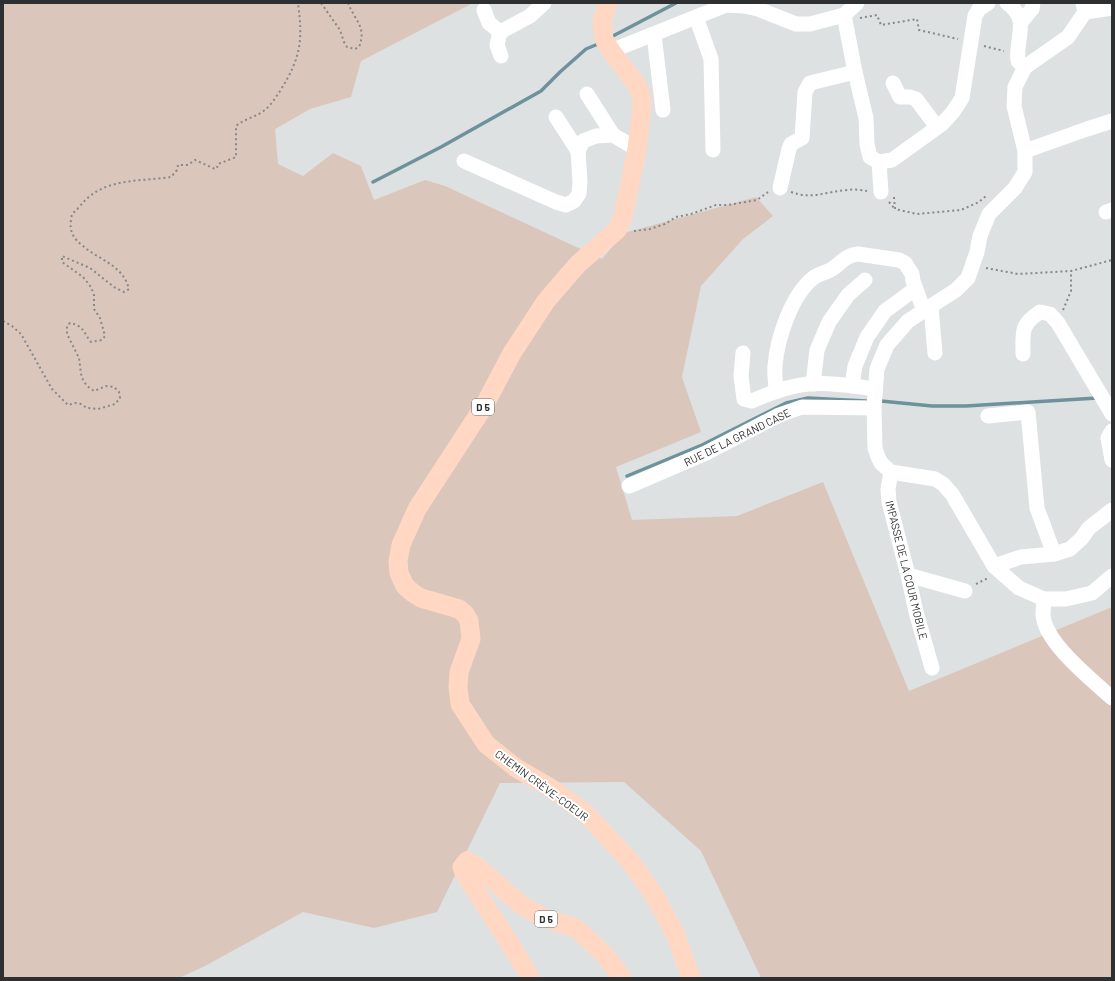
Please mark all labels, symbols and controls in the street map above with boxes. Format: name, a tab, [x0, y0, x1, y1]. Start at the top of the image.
road number: D 5	[472, 399, 494, 415]
street label: RUE DE LA GRAND CASE	[682, 405, 793, 468]
street label: IMPASSE DE LA COUR MOBILE	[883, 499, 931, 641]
street label: CHEMIN CRÈVE-COEUR	[493, 747, 591, 823]
road number: D 5	[535, 911, 557, 927]

